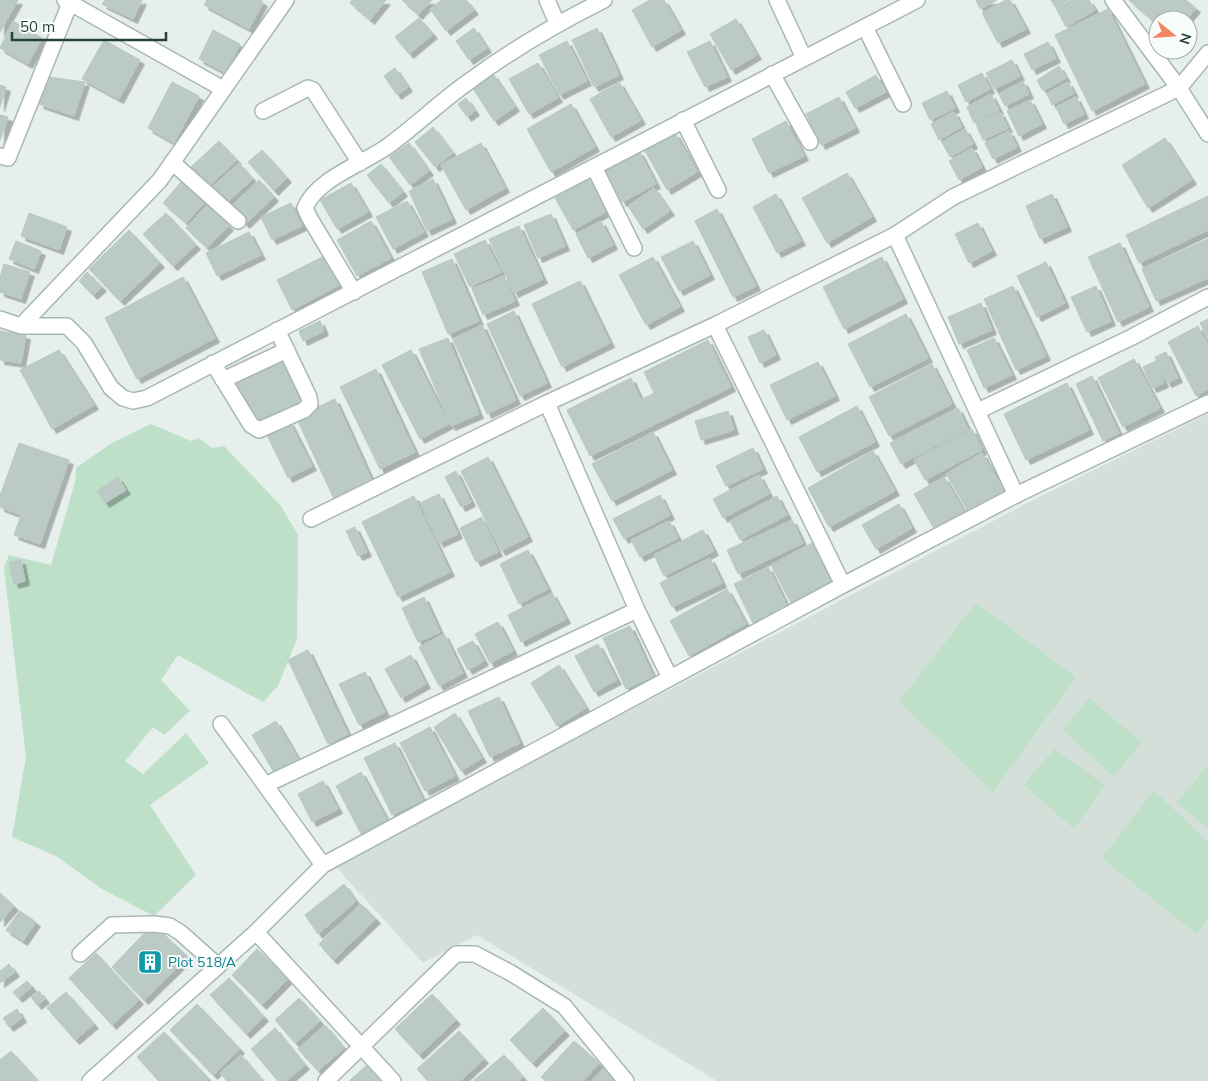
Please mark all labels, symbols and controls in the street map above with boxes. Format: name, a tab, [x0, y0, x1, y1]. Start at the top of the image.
scale bar	[12, 10, 166, 42]
north arrow	[1148, 10, 1198, 60]
text: 50 m	[20, 17, 55, 36]
text: N	[1175, 31, 1196, 46]
building icon: Plot 518/A	[137, 949, 163, 975]
place label: Plot 518/A	[168, 953, 237, 971]

